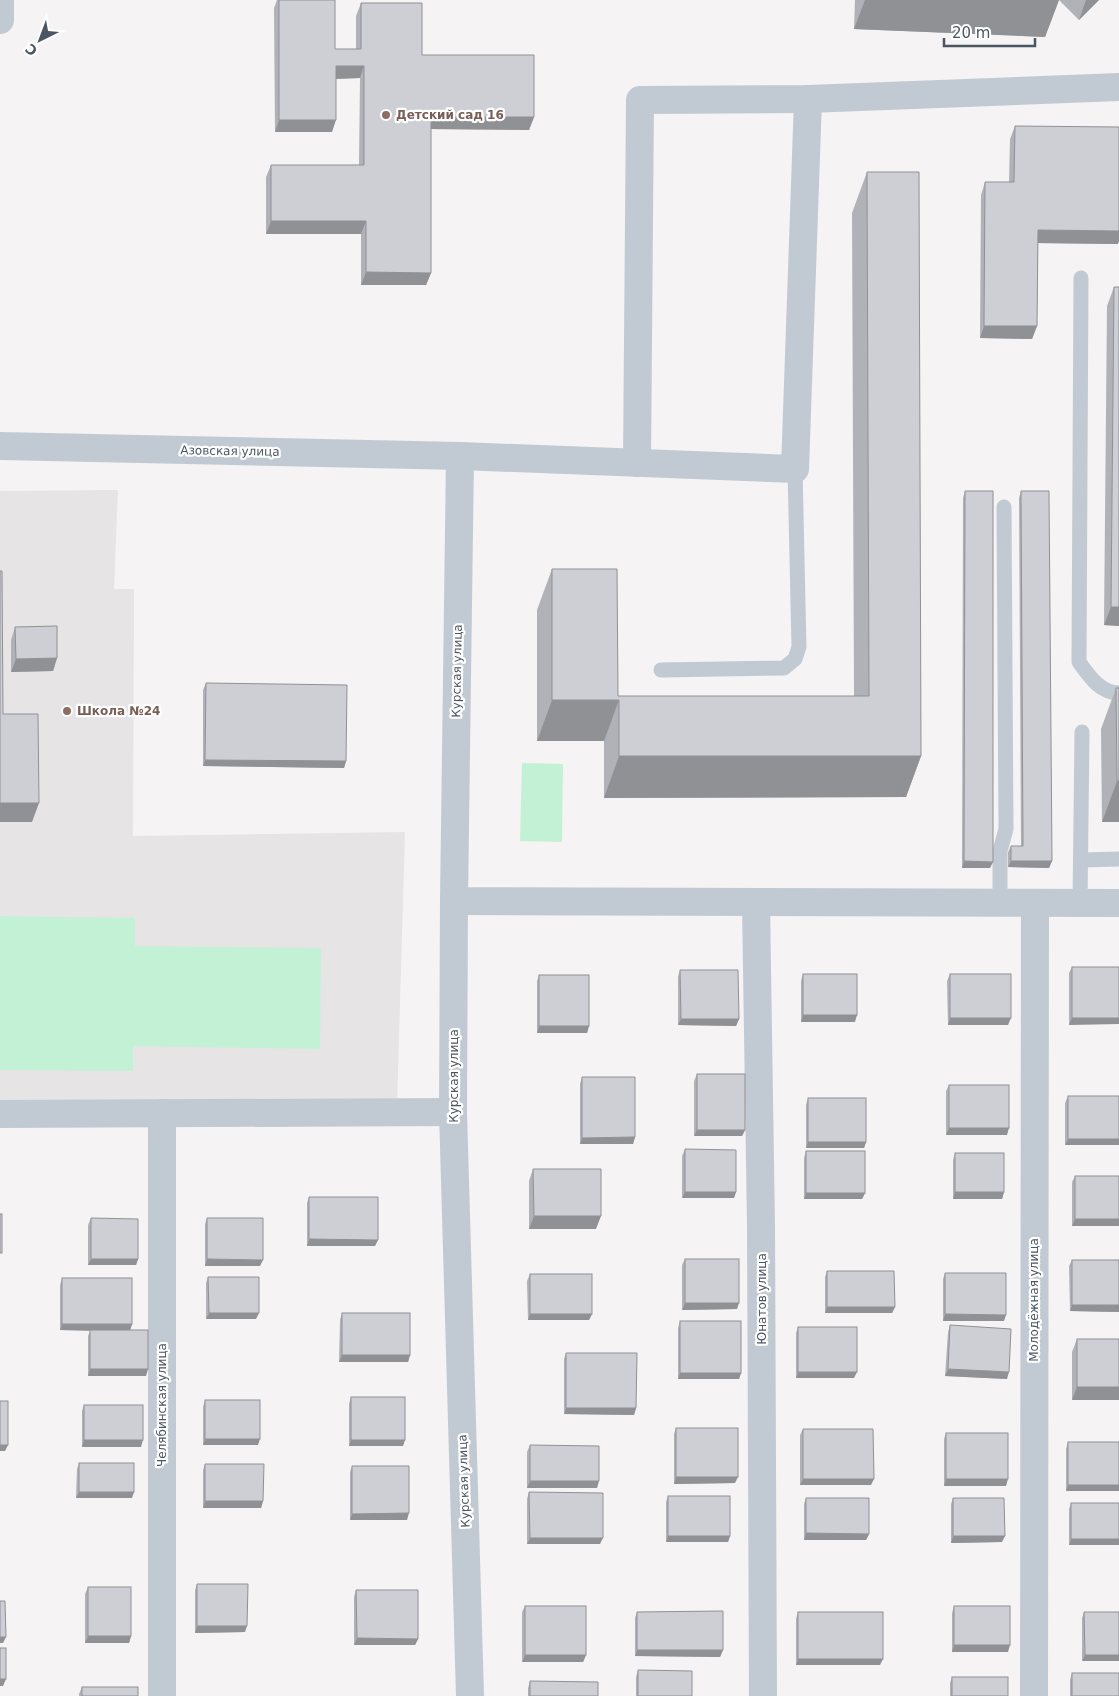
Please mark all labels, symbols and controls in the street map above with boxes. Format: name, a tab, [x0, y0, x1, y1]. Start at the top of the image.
north arrow	[15, 15, 65, 65]
scale bar	[944, 15, 1035, 47]
text: 20 m	[952, 24, 990, 42]
text: С	[22, 40, 40, 59]
place label: Детский сад 16	[396, 108, 504, 122]
marker: Детский сад 16	[380, 109, 392, 121]
street label: Азовская улица	[180, 443, 280, 459]
street label: Курская улица	[449, 624, 465, 718]
place label: Школа №24	[77, 704, 160, 718]
marker: Школа №24	[61, 705, 73, 717]
street label: Курская улица	[447, 1029, 461, 1123]
street label: Молодёжная улица	[1027, 1238, 1041, 1362]
street label: Юнатов улица	[755, 1253, 769, 1345]
street label: Челябинская улица	[155, 1343, 169, 1467]
street label: Курская улица	[455, 1434, 473, 1528]

